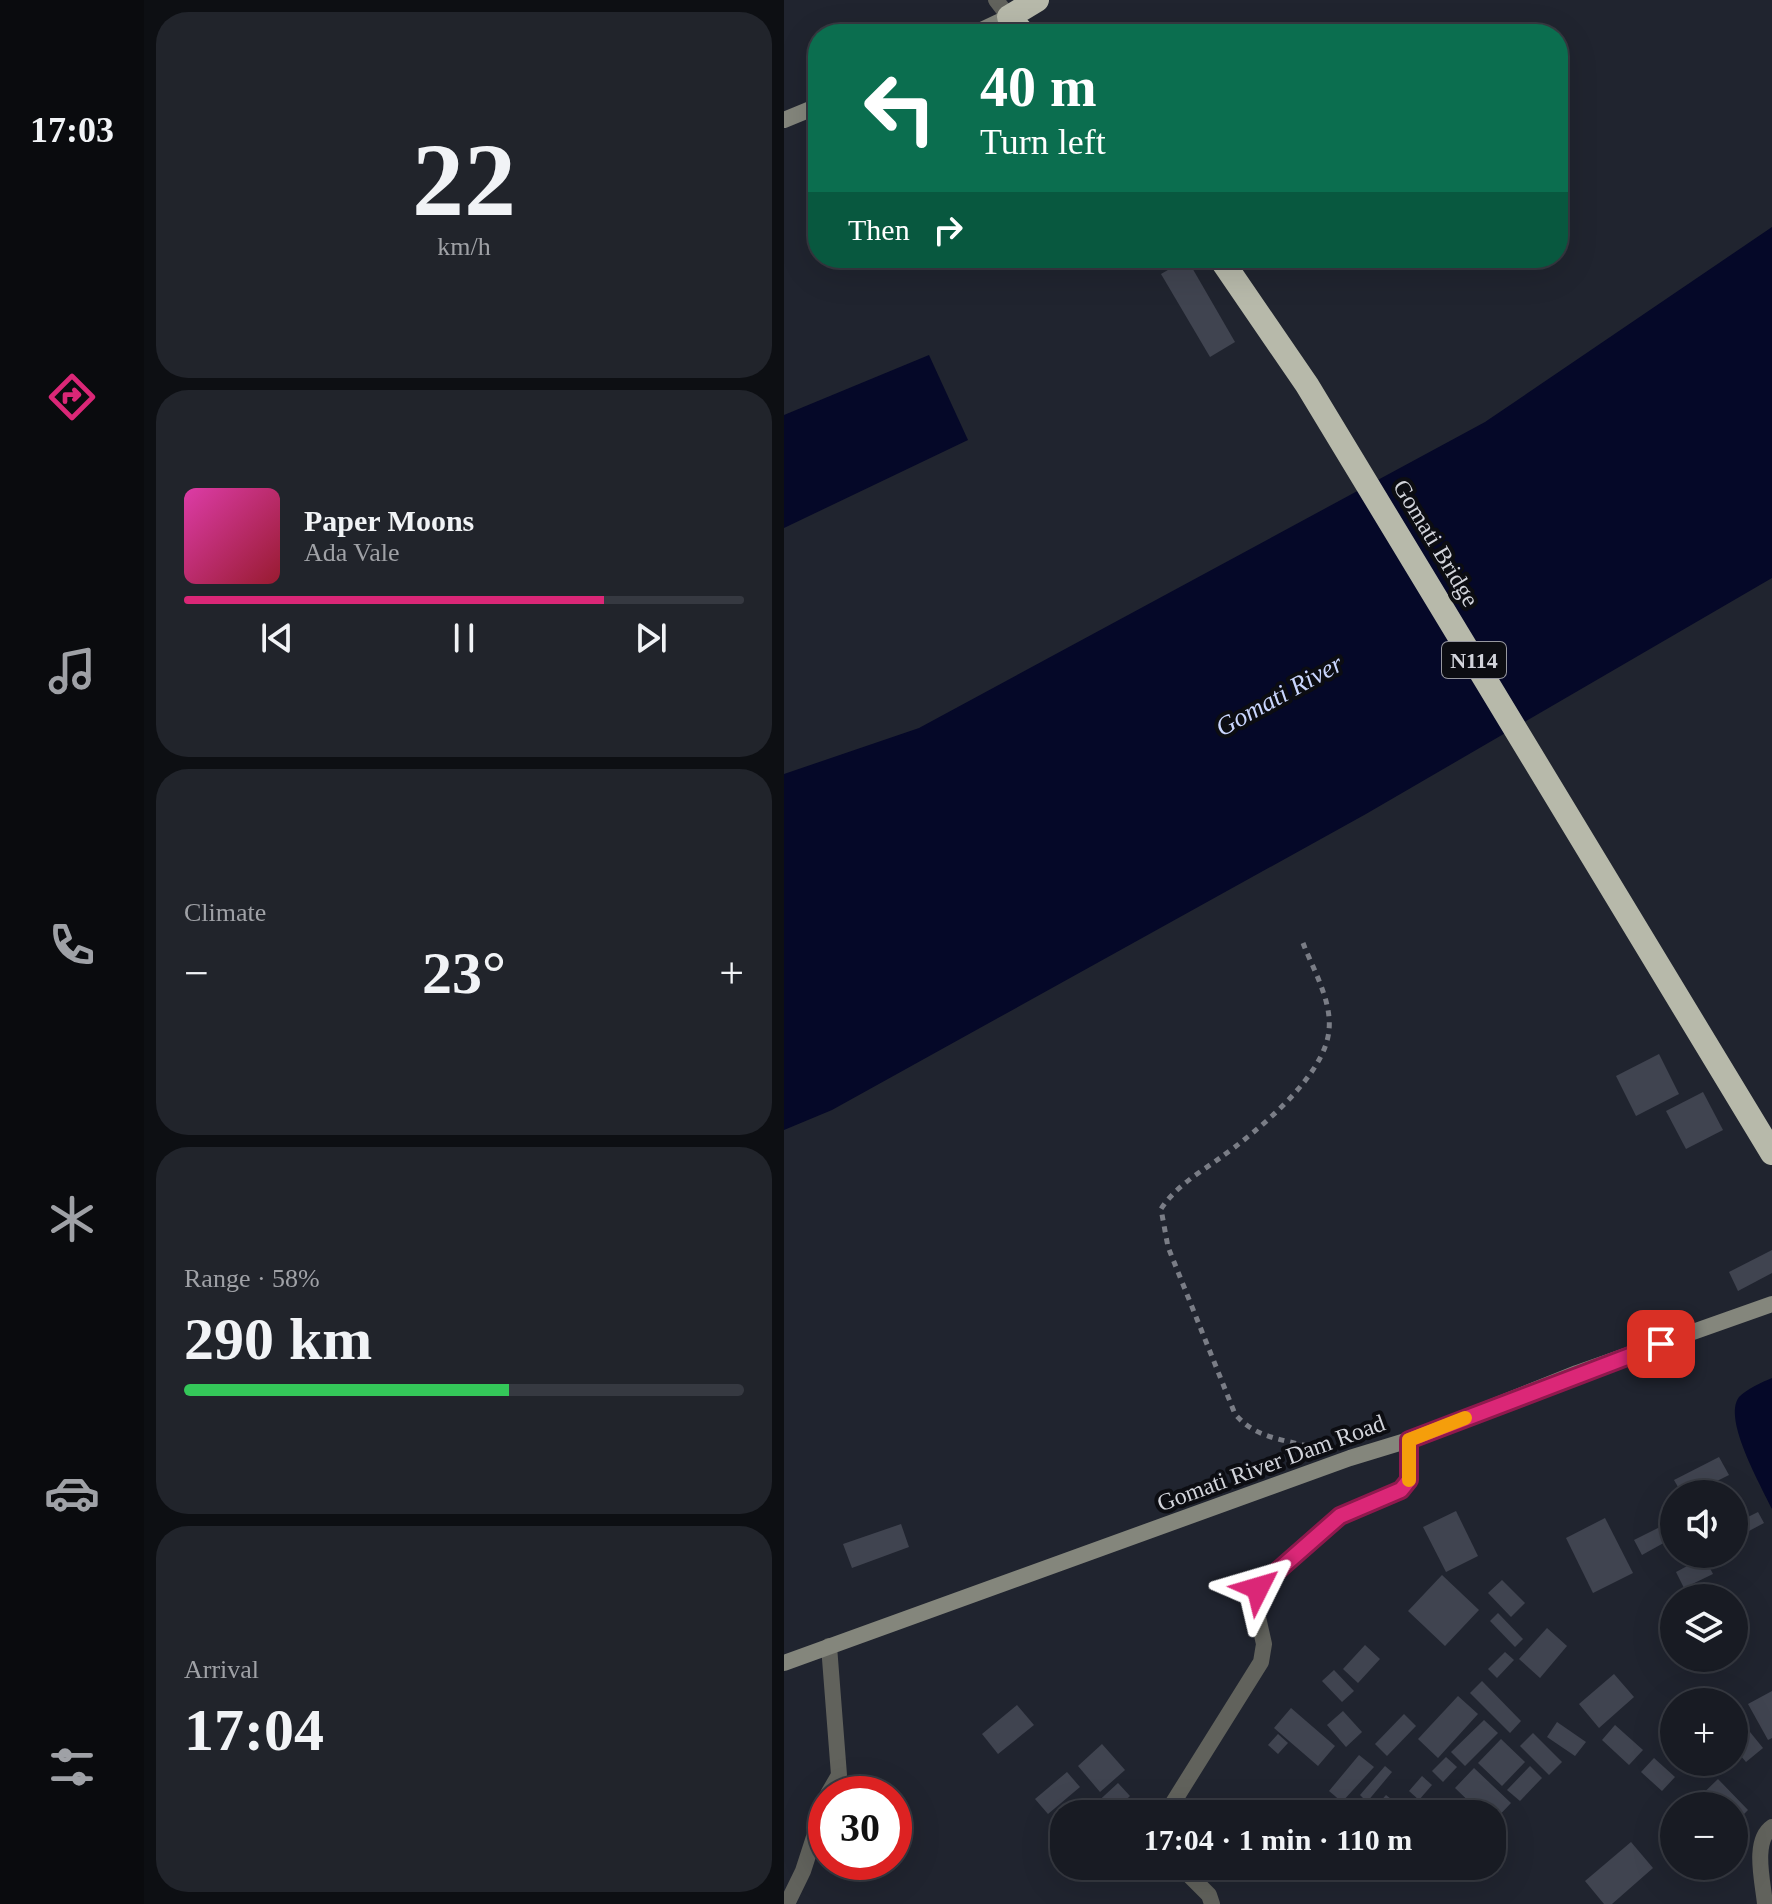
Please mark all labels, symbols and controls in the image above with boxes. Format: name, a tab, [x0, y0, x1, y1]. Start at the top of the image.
icon: left	[848, 56, 952, 160]
text: 40 m	[980, 56, 1097, 118]
text: 17:03	[30, 110, 114, 150]
text: 22	[412, 122, 516, 237]
text: Turn left	[980, 122, 1106, 162]
icon: right	[926, 208, 970, 252]
text: Then	[848, 213, 910, 246]
text: km/h	[437, 232, 491, 261]
icon: directions	[44, 369, 100, 425]
street label: Gomati Bridge	[1388, 475, 1484, 611]
text: Paper Moons	[304, 504, 474, 537]
text: Ada Vale	[304, 538, 400, 567]
icon: previous	[255, 616, 299, 660]
icon: pause	[442, 616, 486, 660]
icon: next	[629, 616, 673, 660]
road number: N114	[1442, 642, 1506, 678]
icon: music	[44, 643, 100, 699]
water label: Gomati River	[1211, 648, 1349, 742]
text: Climate	[184, 898, 266, 927]
icon: phone	[44, 917, 100, 973]
text: 23°	[422, 940, 506, 1006]
text: −	[184, 949, 209, 998]
text: +	[719, 949, 744, 998]
icon: climate	[44, 1191, 100, 1247]
text: Range · 58%	[184, 1264, 320, 1293]
text: 290 km	[184, 1306, 372, 1372]
pin	[1627, 1310, 1695, 1378]
icon: arrive	[1639, 1322, 1683, 1366]
street label: Gomati River Dam Road	[1153, 1410, 1389, 1516]
icon: car	[44, 1465, 100, 1521]
map controls	[1660, 1480, 1748, 1880]
button: sound	[1660, 1480, 1748, 1568]
position arrow	[1216, 1546, 1300, 1630]
button: layers	[1660, 1584, 1748, 1672]
text: Arrival	[184, 1655, 259, 1684]
button: +	[1660, 1688, 1748, 1776]
text: 17:04	[184, 1697, 324, 1763]
icon: filters	[44, 1739, 100, 1795]
speed limit sign: 30	[808, 1776, 912, 1880]
button: −	[1660, 1792, 1748, 1880]
text: 17:04 · 1 min · 110 m	[1144, 1823, 1412, 1856]

